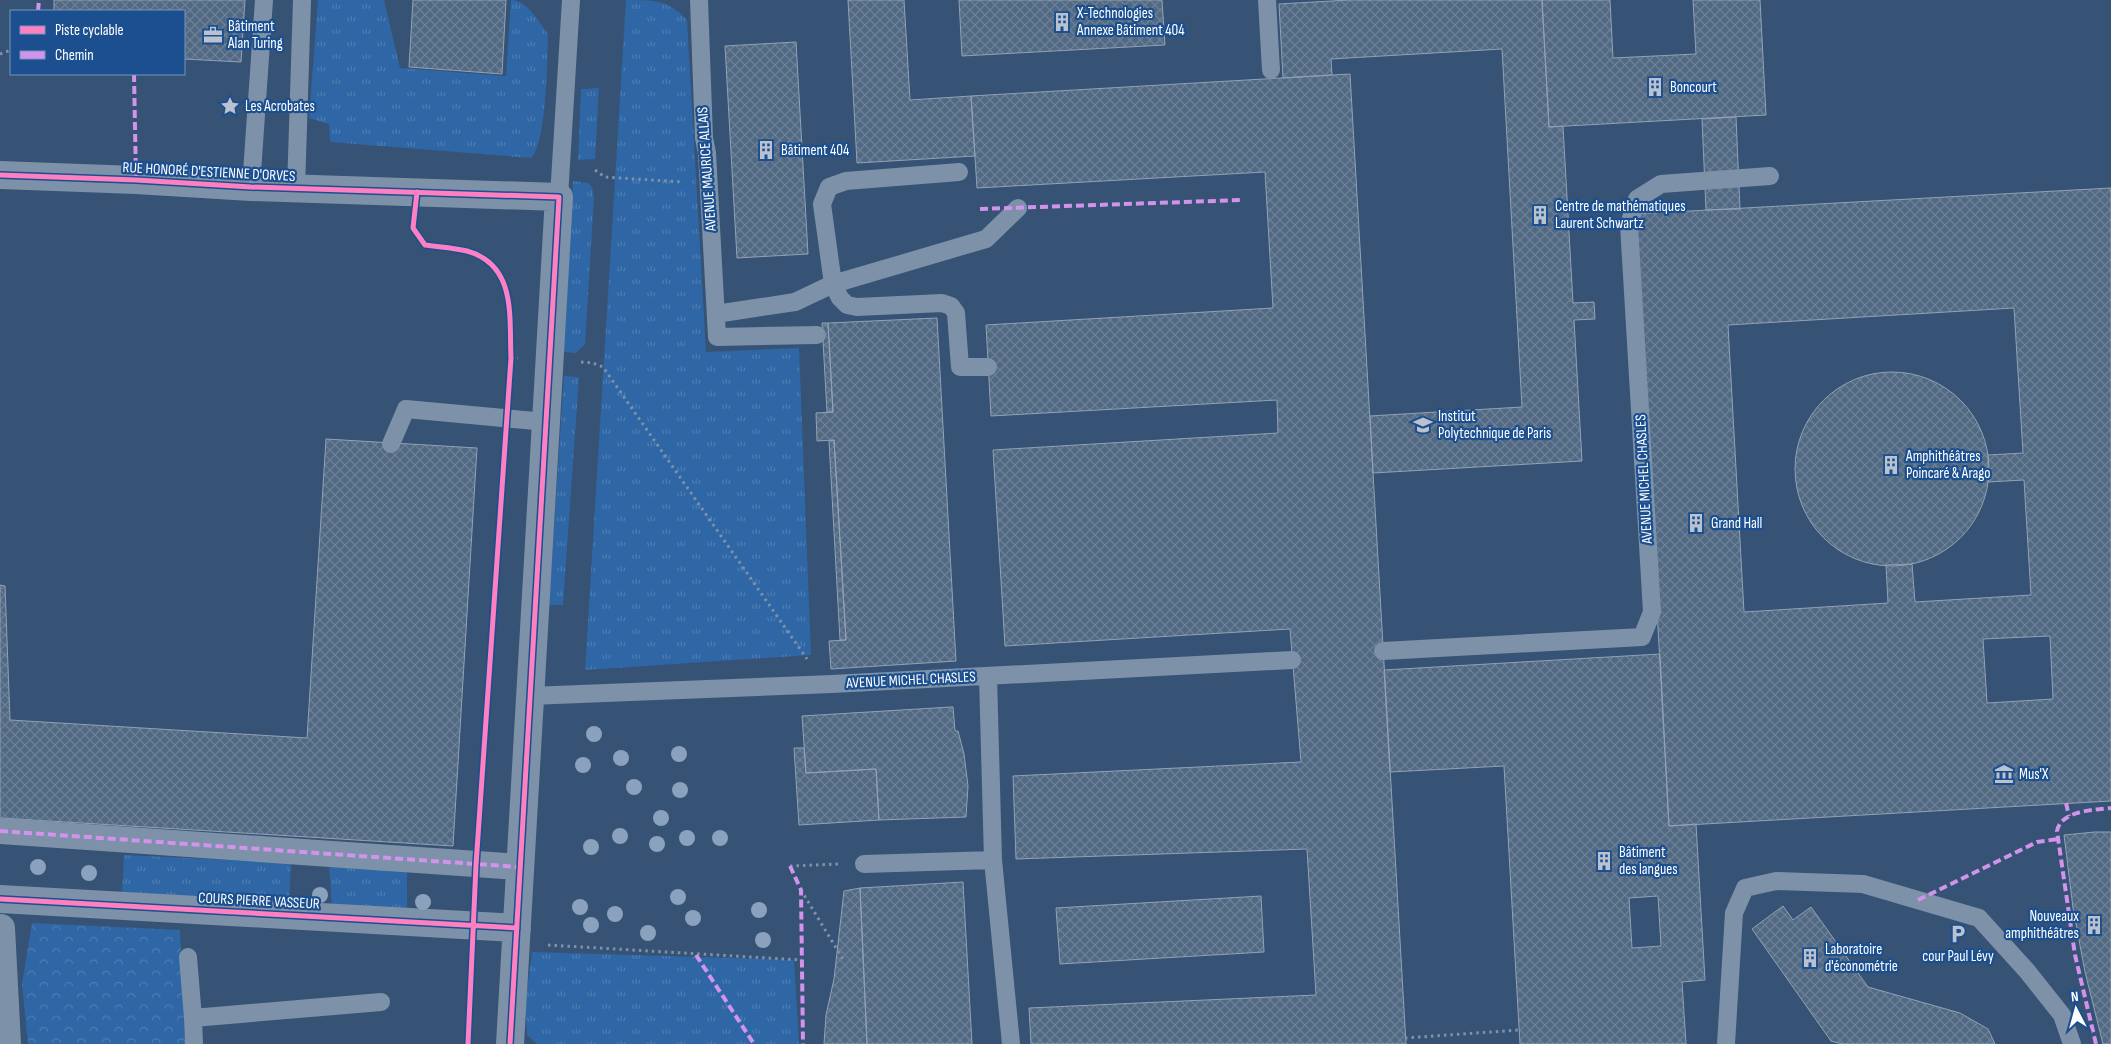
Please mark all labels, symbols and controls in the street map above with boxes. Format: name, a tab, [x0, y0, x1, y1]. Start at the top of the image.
place label: X-Technologies Annexe Bâtiment 404	[1076, 4, 1184, 40]
legend	[10, 10, 185, 75]
building icon: X-Technologies Annexe Bâtiment 404	[1051, 11, 1073, 33]
place label: Bâtiment Alan Turing	[227, 17, 283, 53]
text: Piste cyclable	[55, 21, 124, 40]
office icon: Bâtiment Alan Turing	[202, 24, 224, 46]
text: Chemin	[55, 46, 94, 65]
building icon: Boncourt	[1644, 76, 1666, 98]
place label: Boncourt	[1670, 78, 1717, 97]
place icon: Les Acrobates	[219, 95, 241, 117]
place label: Les Acrobates	[245, 97, 315, 116]
street label: AVENUE MAURICE ALLAIS	[693, 106, 721, 233]
building icon: Bâtiment 404	[755, 139, 777, 161]
place label: Bâtiment 404	[781, 141, 849, 160]
street label: RUE HONORÉ D'ESTIENNE D'ORVES	[122, 158, 296, 186]
place label: Centre de mathématiques Laurent Schwartz	[1555, 197, 1686, 233]
building icon: Centre de mathématiques Laurent Schwartz	[1529, 204, 1551, 226]
place label: Institut Polytechnique de Paris	[1438, 407, 1551, 443]
school or university icon: Institut Polytechnique de Paris	[1412, 414, 1434, 436]
street label: AVENUE MICHEL CHASLES	[1631, 414, 1657, 545]
place label: Amphithéâtres Poincaré & Arago	[1905, 447, 1990, 483]
building icon: Amphithéâtres Poincaré & Arago	[1880, 454, 1902, 476]
building icon: Grand Hall	[1685, 512, 1707, 534]
place label: Grand Hall	[1711, 514, 1762, 533]
street label: AVENUE MICHEL CHASLES	[845, 667, 976, 693]
museum icon: Mus'X	[1993, 763, 2015, 785]
place label: Mus'X	[2019, 765, 2049, 784]
place label: Bâtiment des langues	[1619, 843, 1678, 879]
building icon: Bâtiment des langues	[1593, 850, 1615, 872]
street label: COURS PIERRE VASSEUR	[198, 888, 320, 914]
place label: Nouveaux amphithéâtres	[2005, 907, 2079, 943]
building icon: Nouveaux amphithéâtres	[2083, 914, 2105, 936]
parking icon: cour Paul Lévy	[1947, 923, 1969, 945]
place label: Laboratoire d'économétrie	[1825, 940, 1898, 976]
building icon: Laboratoire d'économétrie	[1799, 947, 1821, 969]
place label: cour Paul Lévy	[1922, 947, 1994, 966]
north arrow	[2051, 984, 2101, 1034]
text: N	[2070, 988, 2079, 1005]

